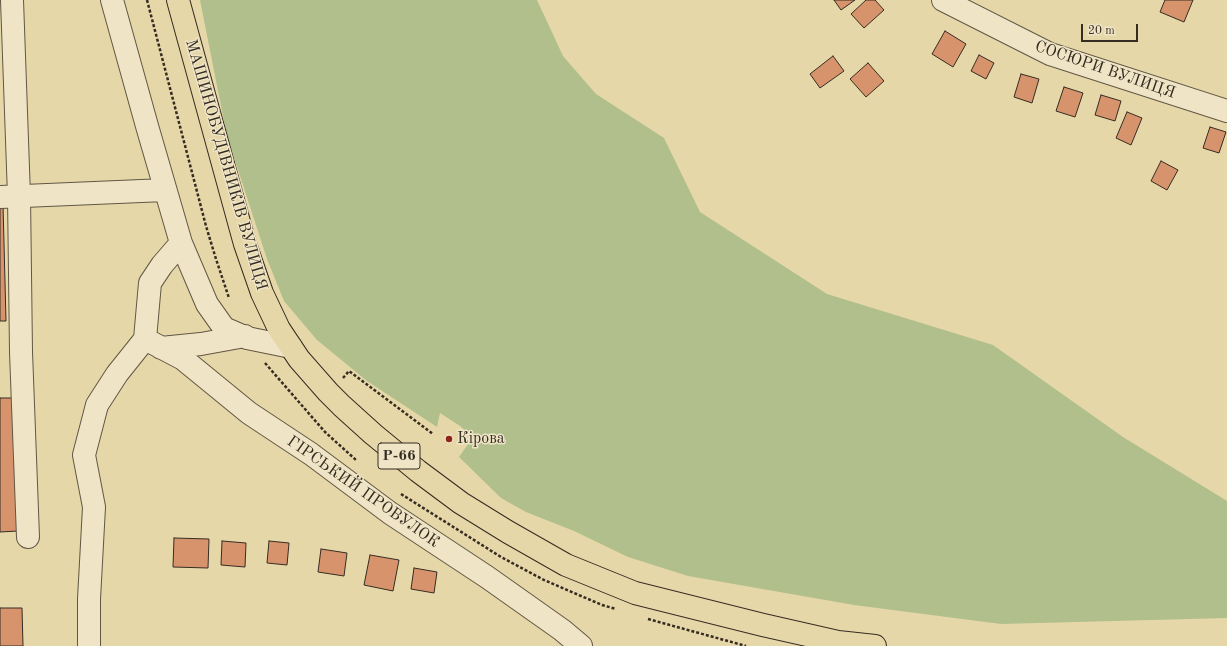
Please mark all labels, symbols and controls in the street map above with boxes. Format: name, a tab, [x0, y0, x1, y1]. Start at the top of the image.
scale bar	[1083, 16, 1140, 42]
text: 20 m	[1088, 25, 1115, 37]
street label: МАШИНОБУДІВНИКІВ ВУЛИЦЯ	[181, 37, 271, 293]
street label: СОСЮРИ ВУЛИЦЯ	[1032, 37, 1178, 103]
place label: Кірова	[457, 429, 505, 449]
street label: ГІРСЬКИЙ ПРОВУЛОК	[283, 432, 443, 552]
marker: Кірова	[444, 434, 454, 444]
road number: Р-66	[378, 443, 420, 469]

